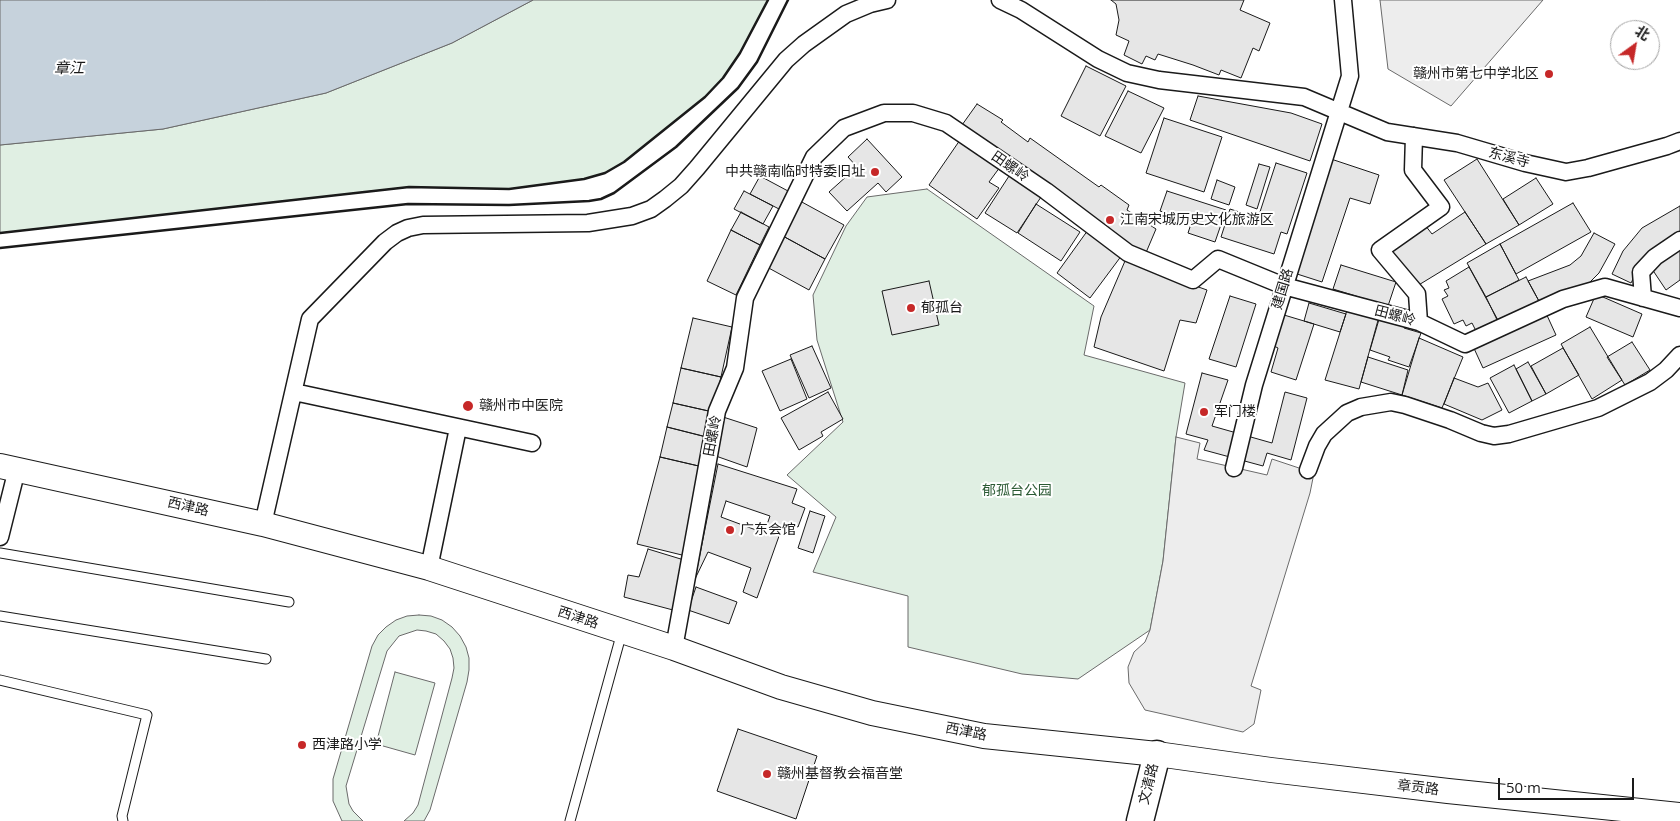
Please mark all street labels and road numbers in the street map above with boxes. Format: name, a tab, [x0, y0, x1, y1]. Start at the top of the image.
street label: 东溪寺	[1487, 144, 1531, 172]
street label: 田螺岭	[988, 148, 1032, 186]
street label: 建国路	[1269, 266, 1297, 312]
street label: 田螺岭	[1373, 302, 1417, 330]
street label: 田螺岭	[701, 414, 725, 458]
street label: 西津路	[166, 494, 210, 520]
street label: 西津路	[555, 604, 601, 632]
street label: 西津路	[944, 720, 988, 744]
street label: 文清路	[1136, 762, 1162, 806]
street label: 章贡路	[1396, 777, 1440, 799]

